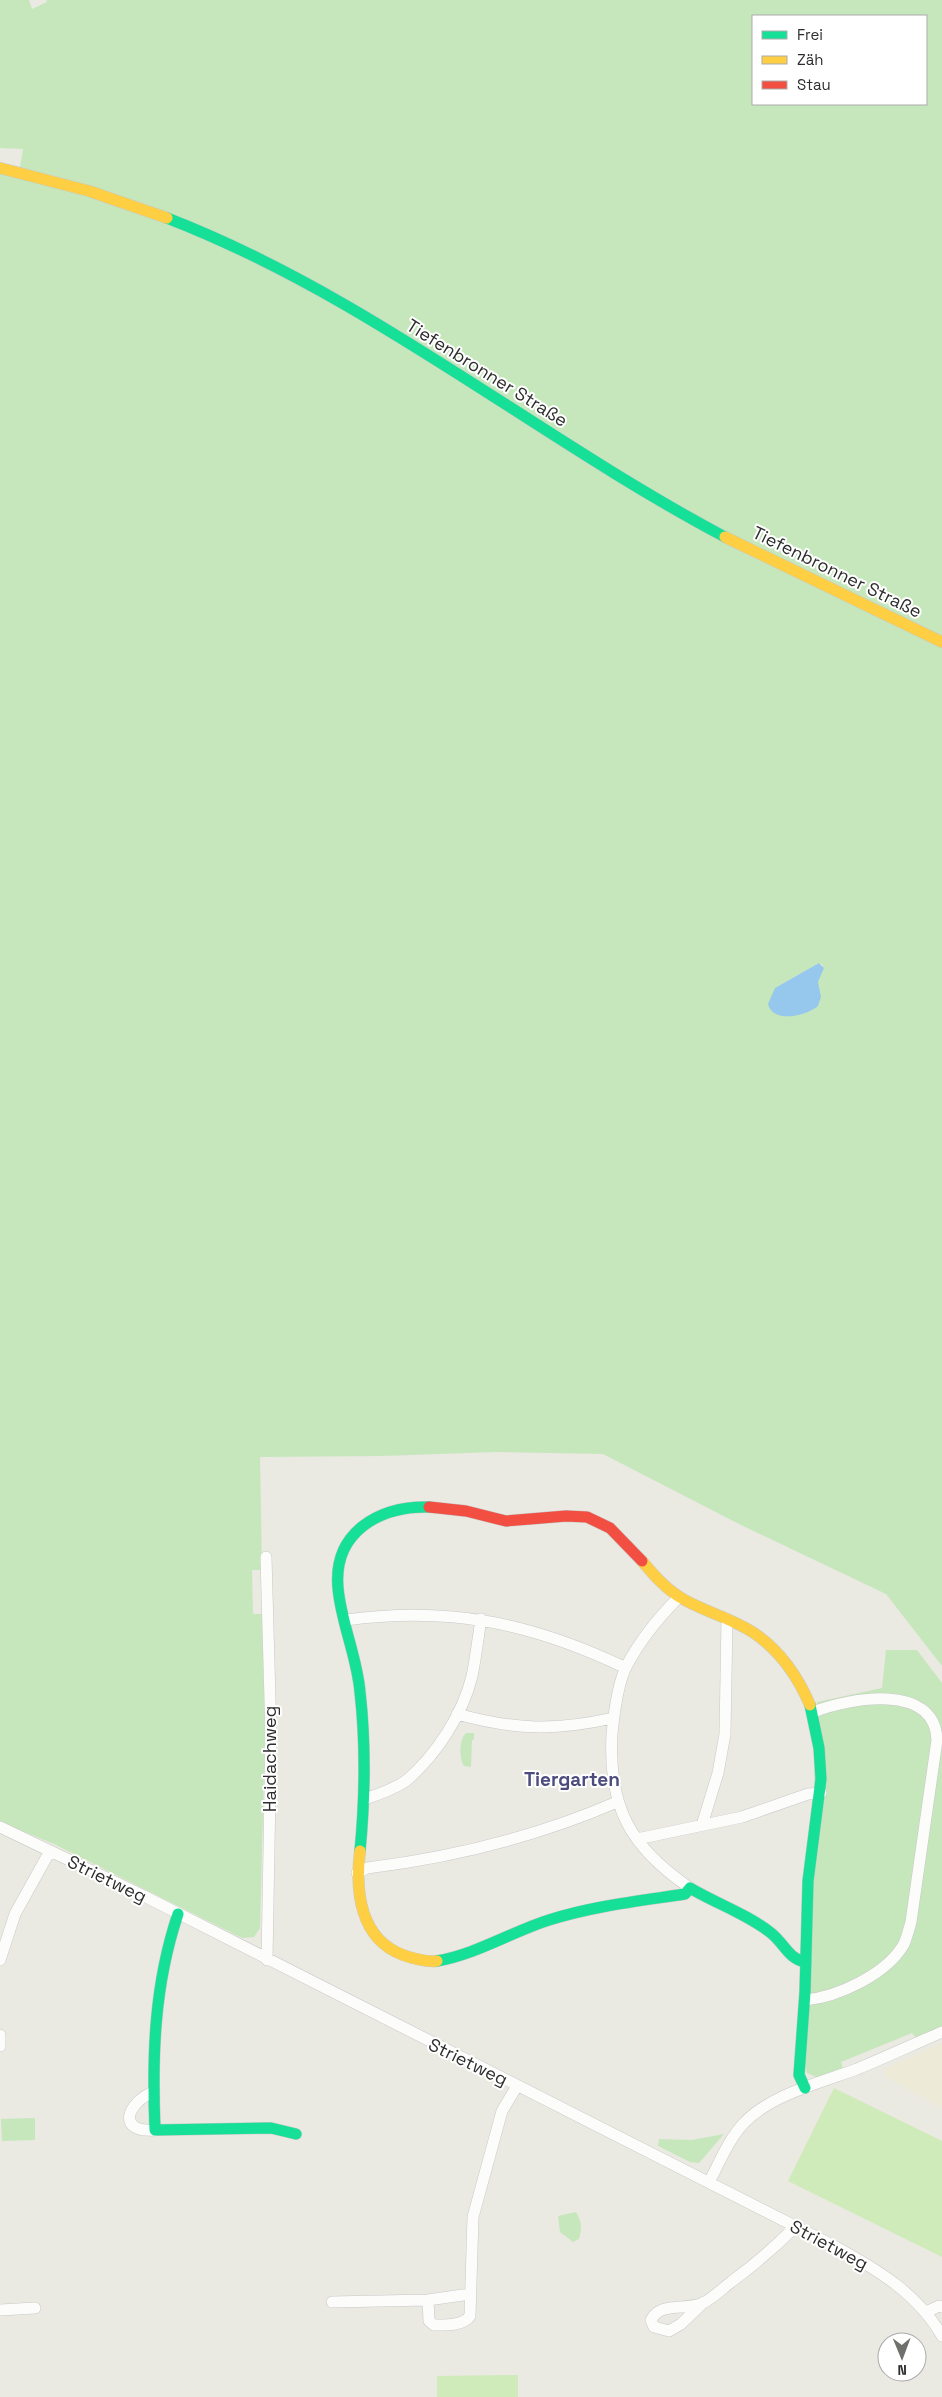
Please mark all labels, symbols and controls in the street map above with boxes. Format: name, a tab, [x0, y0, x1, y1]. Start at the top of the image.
legend	[752, 15, 927, 105]
text: Frei	[797, 25, 823, 44]
text: Zäh	[797, 50, 823, 69]
text: Stau	[797, 75, 831, 94]
street label: Tiefenbronner Straße	[402, 314, 572, 432]
street label: Tiefenbronner Straße	[749, 520, 926, 623]
street label: Haidachweg	[258, 1706, 281, 1812]
district label: Tiergarten	[524, 1767, 620, 1792]
street label: Strietweg	[64, 1849, 151, 1908]
street label: Strietweg	[425, 2032, 512, 2091]
street label: Strietweg	[786, 2214, 872, 2275]
north arrow	[877, 2332, 927, 2382]
text: N	[897, 2361, 907, 2379]

